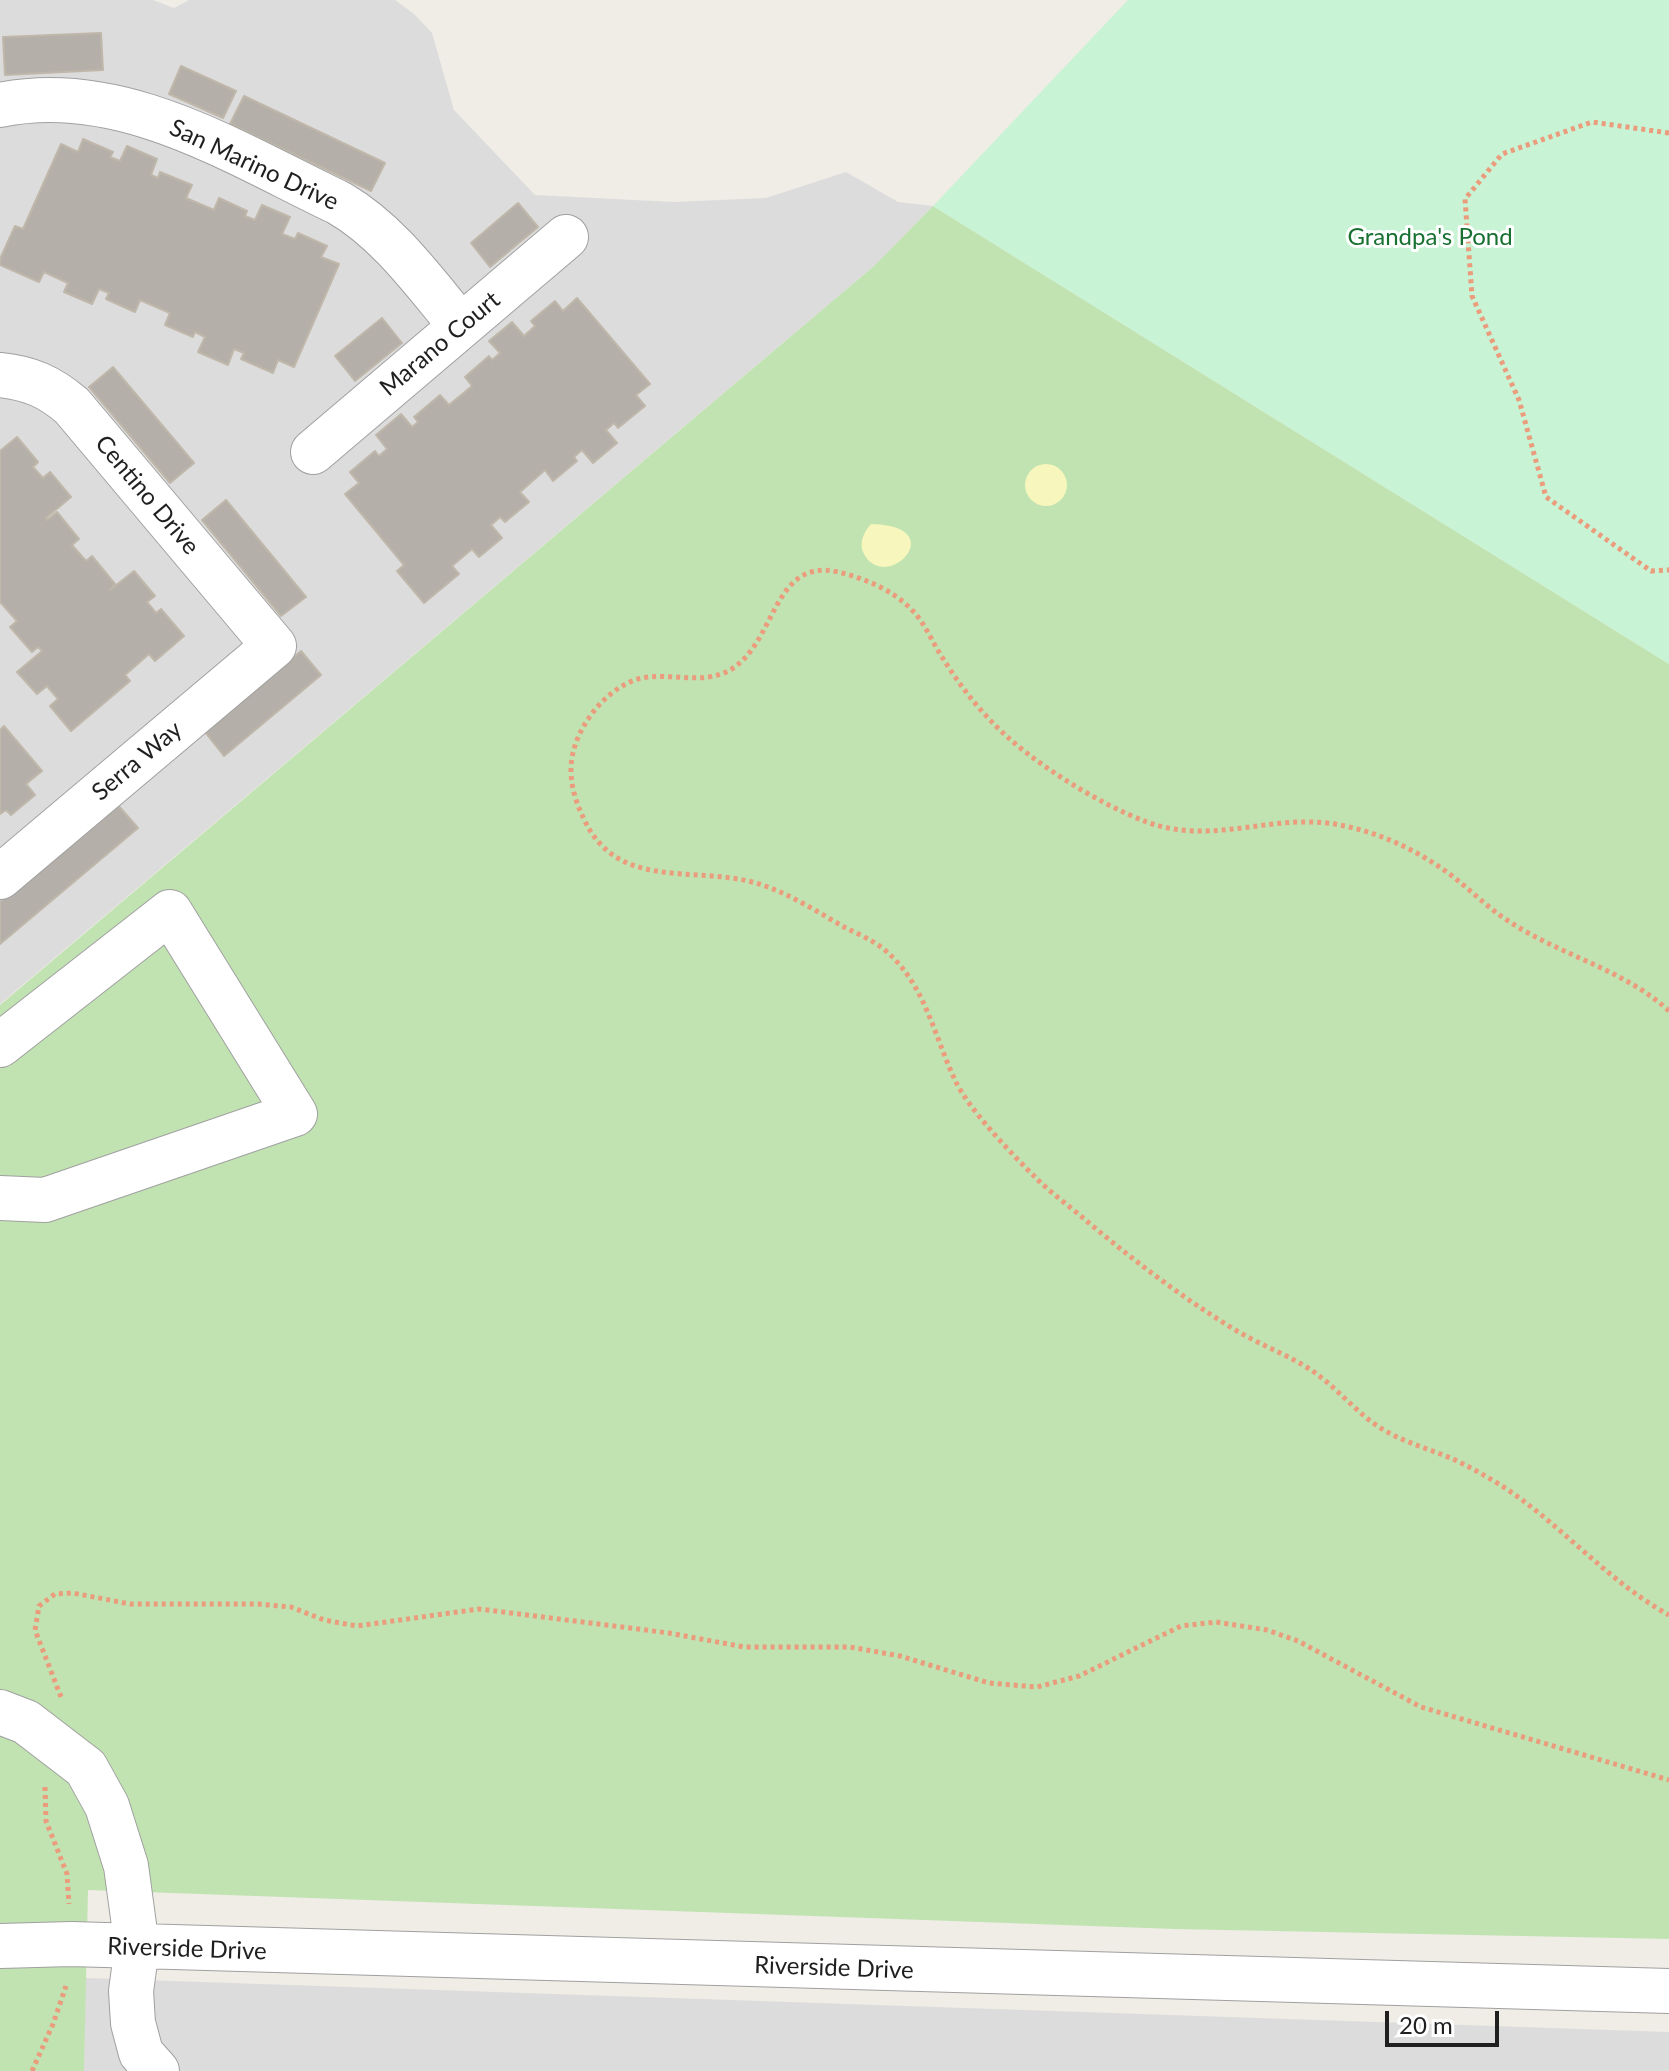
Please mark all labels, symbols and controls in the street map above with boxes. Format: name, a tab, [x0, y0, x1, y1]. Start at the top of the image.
street label: San Marino Drive	[165, 113, 343, 217]
park label: Grandpa's Pond	[1347, 223, 1513, 251]
street label: Marano Court	[374, 286, 506, 402]
street label: Centino Drive	[89, 430, 205, 560]
street label: Serra Way	[86, 715, 188, 807]
street label: Riverside Drive	[107, 1932, 267, 1966]
street label: Riverside Drive	[754, 1951, 914, 1985]
scale bar	[1389, 1995, 1503, 2045]
text: 20 m	[1399, 2010, 1453, 2039]

